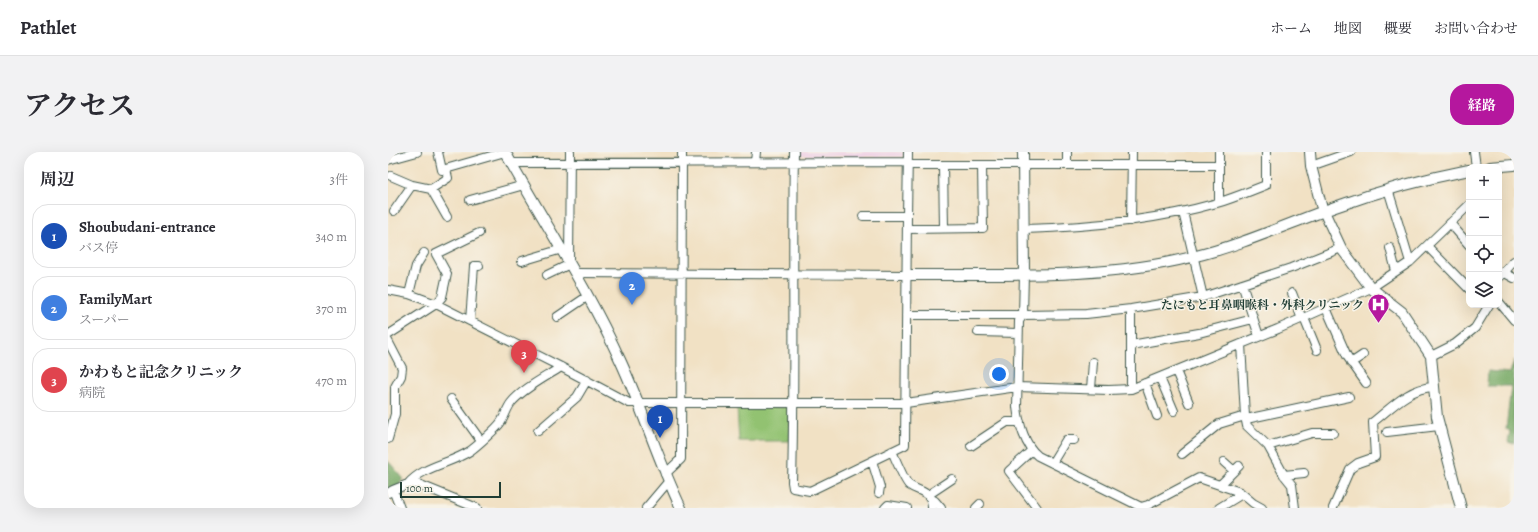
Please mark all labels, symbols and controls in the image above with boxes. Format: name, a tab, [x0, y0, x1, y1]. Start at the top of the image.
text: Pathlet	[20, 15, 76, 41]
text: ホーム	[1270, 19, 1312, 38]
text: 地図	[1334, 19, 1362, 38]
text: 概要	[1384, 19, 1412, 38]
text: お問い合わせ	[1434, 19, 1518, 38]
button: 経路	[1450, 84, 1514, 125]
text: アクセス	[24, 87, 135, 125]
map controls	[1466, 164, 1502, 308]
button: +	[1466, 164, 1502, 200]
text: 周辺	[40, 168, 74, 191]
text: 3件	[330, 171, 348, 188]
button: −	[1466, 200, 1502, 236]
text: Shoubudani-entrance	[79, 217, 216, 237]
text: 1	[52, 228, 56, 245]
text: 340 m	[315, 228, 347, 245]
button: locate	[1466, 236, 1502, 272]
text: バス停	[79, 239, 118, 256]
pin: 2	[619, 272, 645, 305]
button: layers	[1466, 272, 1502, 308]
text: FamilyMart	[79, 289, 152, 309]
hospital icon: たにもと耳鼻咽喉科・外科クリニック	[1366, 292, 1392, 325]
place label: たにもと耳鼻咽喉科・外科クリニック	[1161, 297, 1364, 313]
text: 2	[51, 300, 57, 317]
text: 370 m	[316, 300, 347, 317]
text: スーパー	[79, 311, 130, 328]
pin: 3	[511, 340, 537, 373]
text: かわもと記念クリニック	[79, 362, 243, 382]
your location	[989, 364, 1009, 384]
text: 3	[51, 372, 57, 389]
text: 470 m	[315, 372, 347, 389]
text: 病院	[79, 384, 105, 401]
pin: 1	[647, 405, 673, 438]
scale bar	[400, 480, 501, 499]
text: 100 m	[406, 481, 433, 496]

